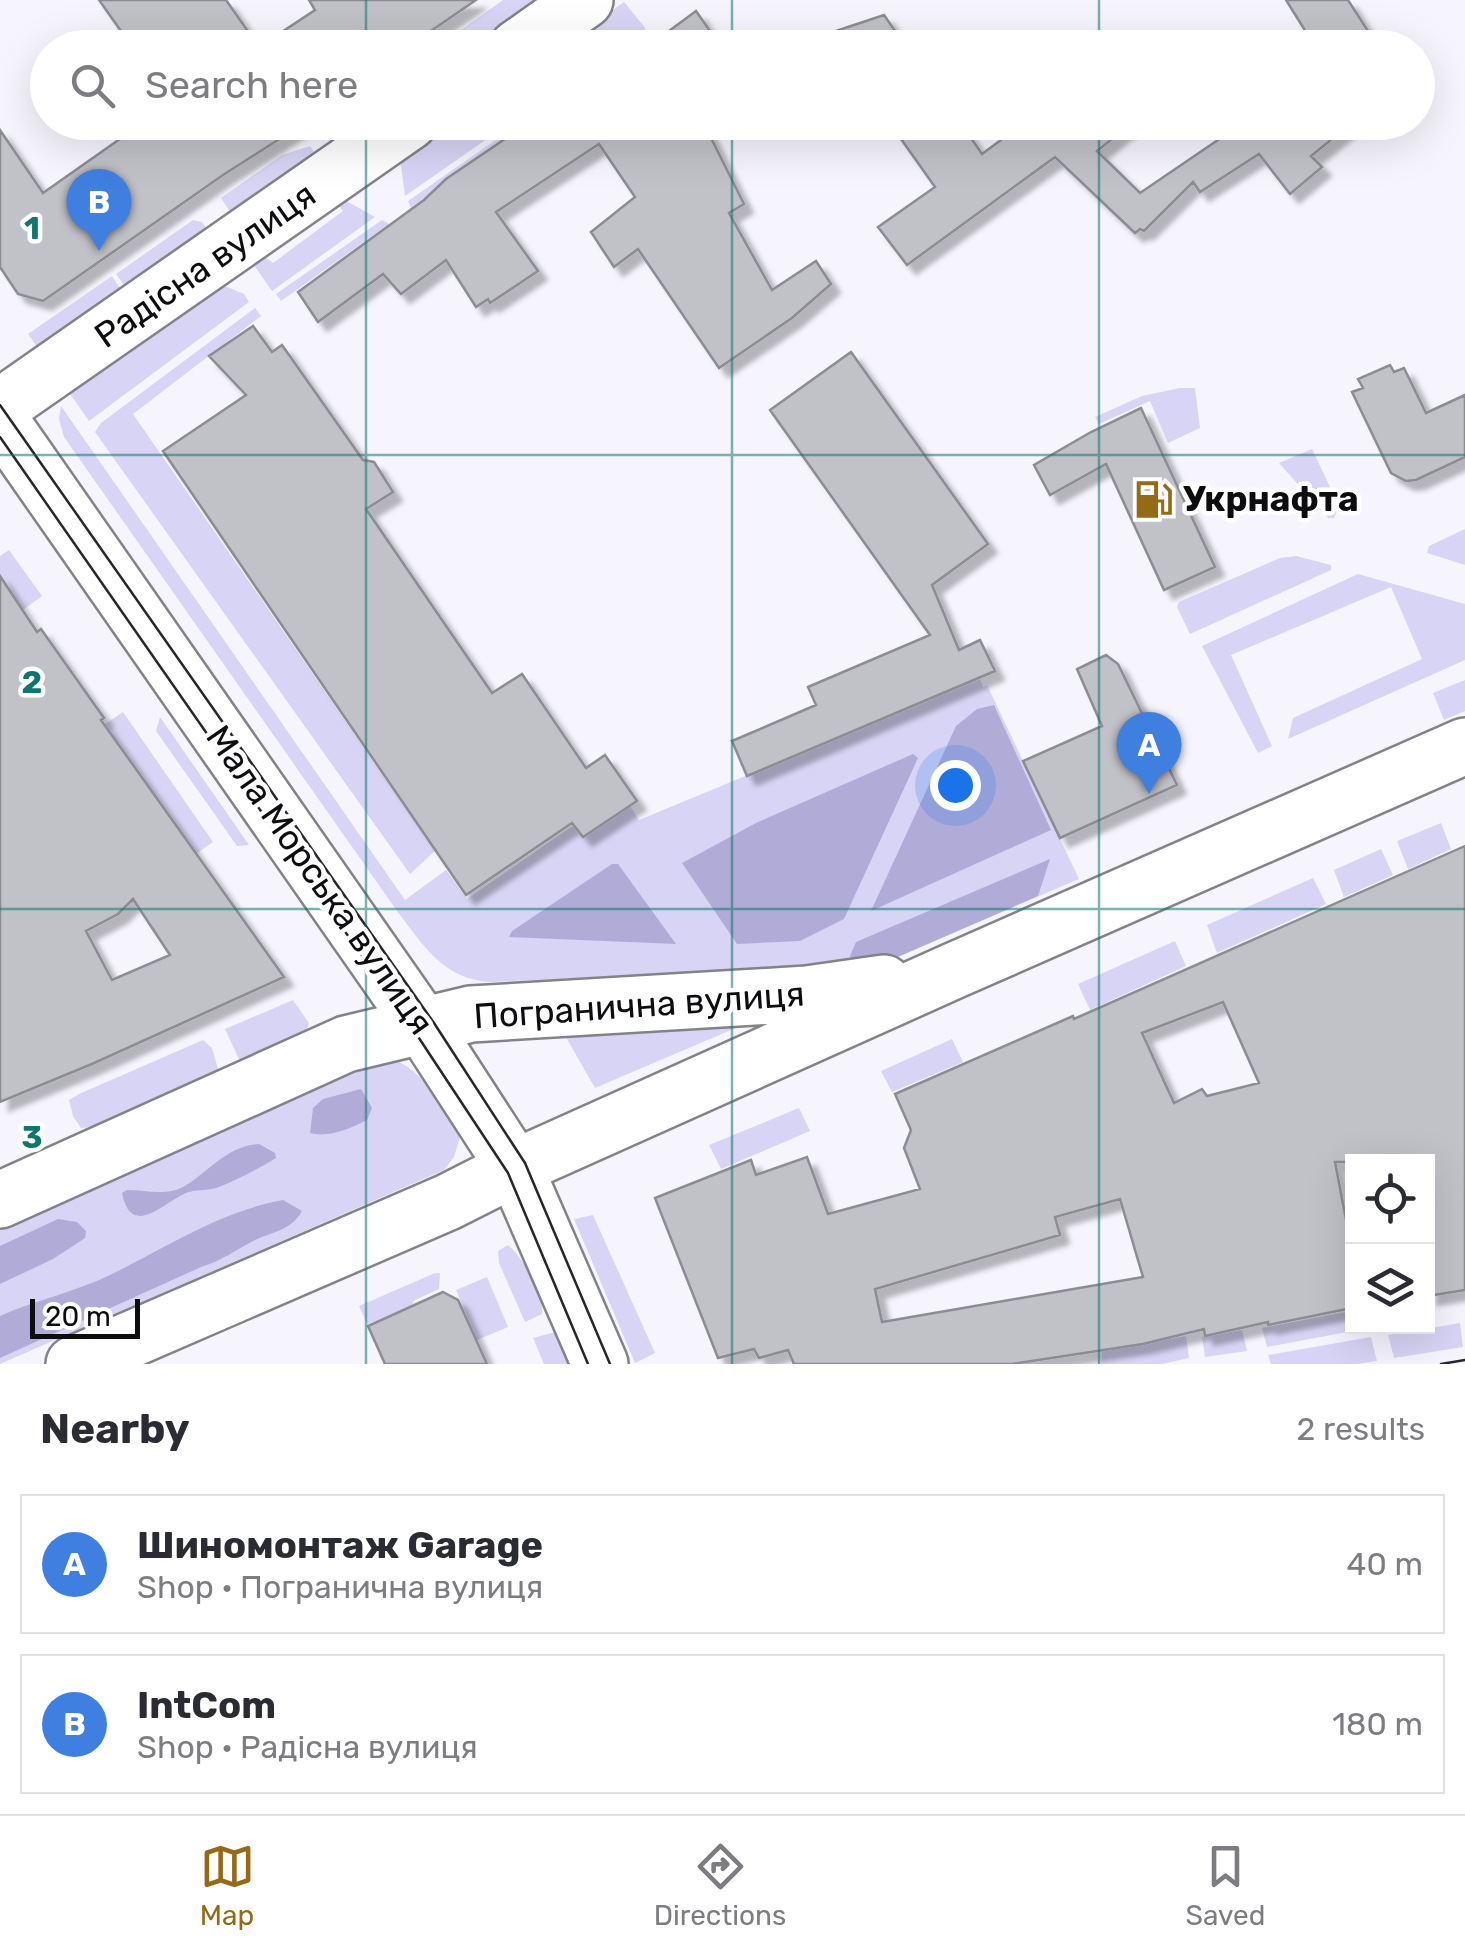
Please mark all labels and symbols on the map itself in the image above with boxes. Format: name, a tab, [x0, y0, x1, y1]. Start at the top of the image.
pin: B	[66, 168, 132, 251]
street label: Радісна вулиця	[87, 173, 323, 357]
text: 1	[24, 209, 40, 247]
fuel station icon: Укрнафта	[1132, 478, 1174, 520]
place label: Укрнафта	[1183, 478, 1359, 520]
text: 2	[22, 663, 42, 701]
pin: A	[1116, 712, 1182, 794]
street label: Мала Морська вулиця	[197, 717, 443, 1043]
your location	[930, 760, 981, 811]
street label: Погранична вулиця	[472, 972, 806, 1038]
text: 3	[21, 1118, 43, 1156]
scale bar	[30, 1294, 140, 1338]

